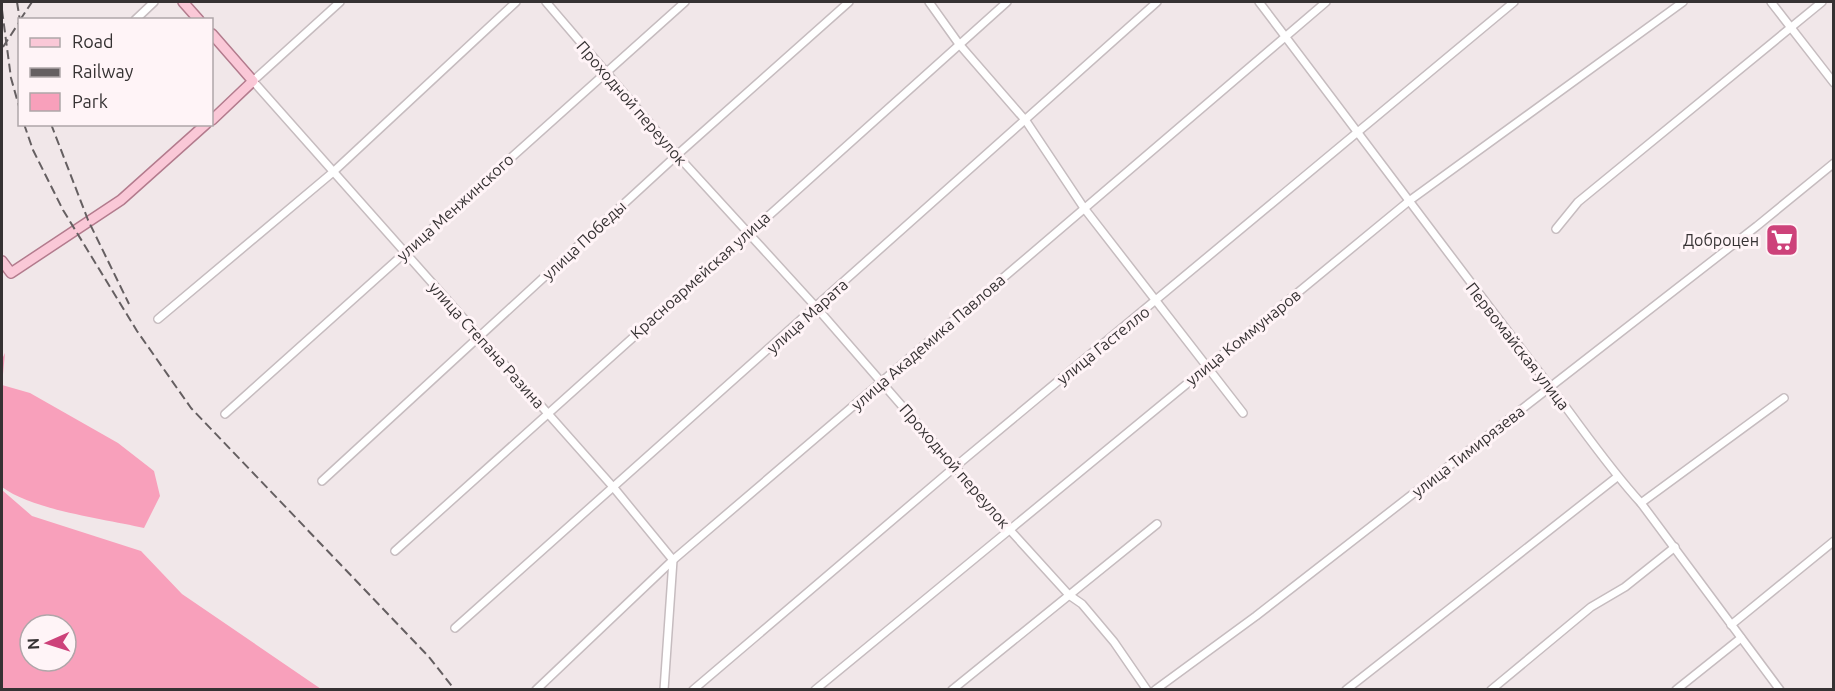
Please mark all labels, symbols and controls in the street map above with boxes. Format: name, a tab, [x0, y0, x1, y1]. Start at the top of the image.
legend	[18, 18, 213, 126]
text: Road	[72, 31, 114, 51]
street label: Проходной переулок	[573, 37, 691, 169]
text: Railway	[72, 61, 134, 81]
text: Park	[72, 91, 108, 111]
street label: улица Менжинского	[393, 150, 517, 264]
street label: улица Победы	[539, 197, 629, 283]
street label: Красноармейская улица	[627, 208, 773, 342]
supermarket icon: Доброцен	[1764, 222, 1800, 258]
place label: Доброцен	[1683, 231, 1759, 249]
street label: улица Академика Павлова	[848, 270, 1008, 414]
street label: улица Марата	[763, 275, 851, 357]
street label: улица Степана Разина	[425, 278, 549, 412]
street label: Первомайская улица	[1463, 279, 1573, 413]
street label: улица Коммунаров	[1182, 285, 1304, 389]
street label: улица Гастелло	[1053, 302, 1153, 388]
street label: Проходной переулок	[896, 400, 1014, 532]
street label: улица Тимирязева	[1408, 402, 1528, 500]
north arrow	[18, 613, 78, 673]
text: N	[24, 637, 42, 650]

